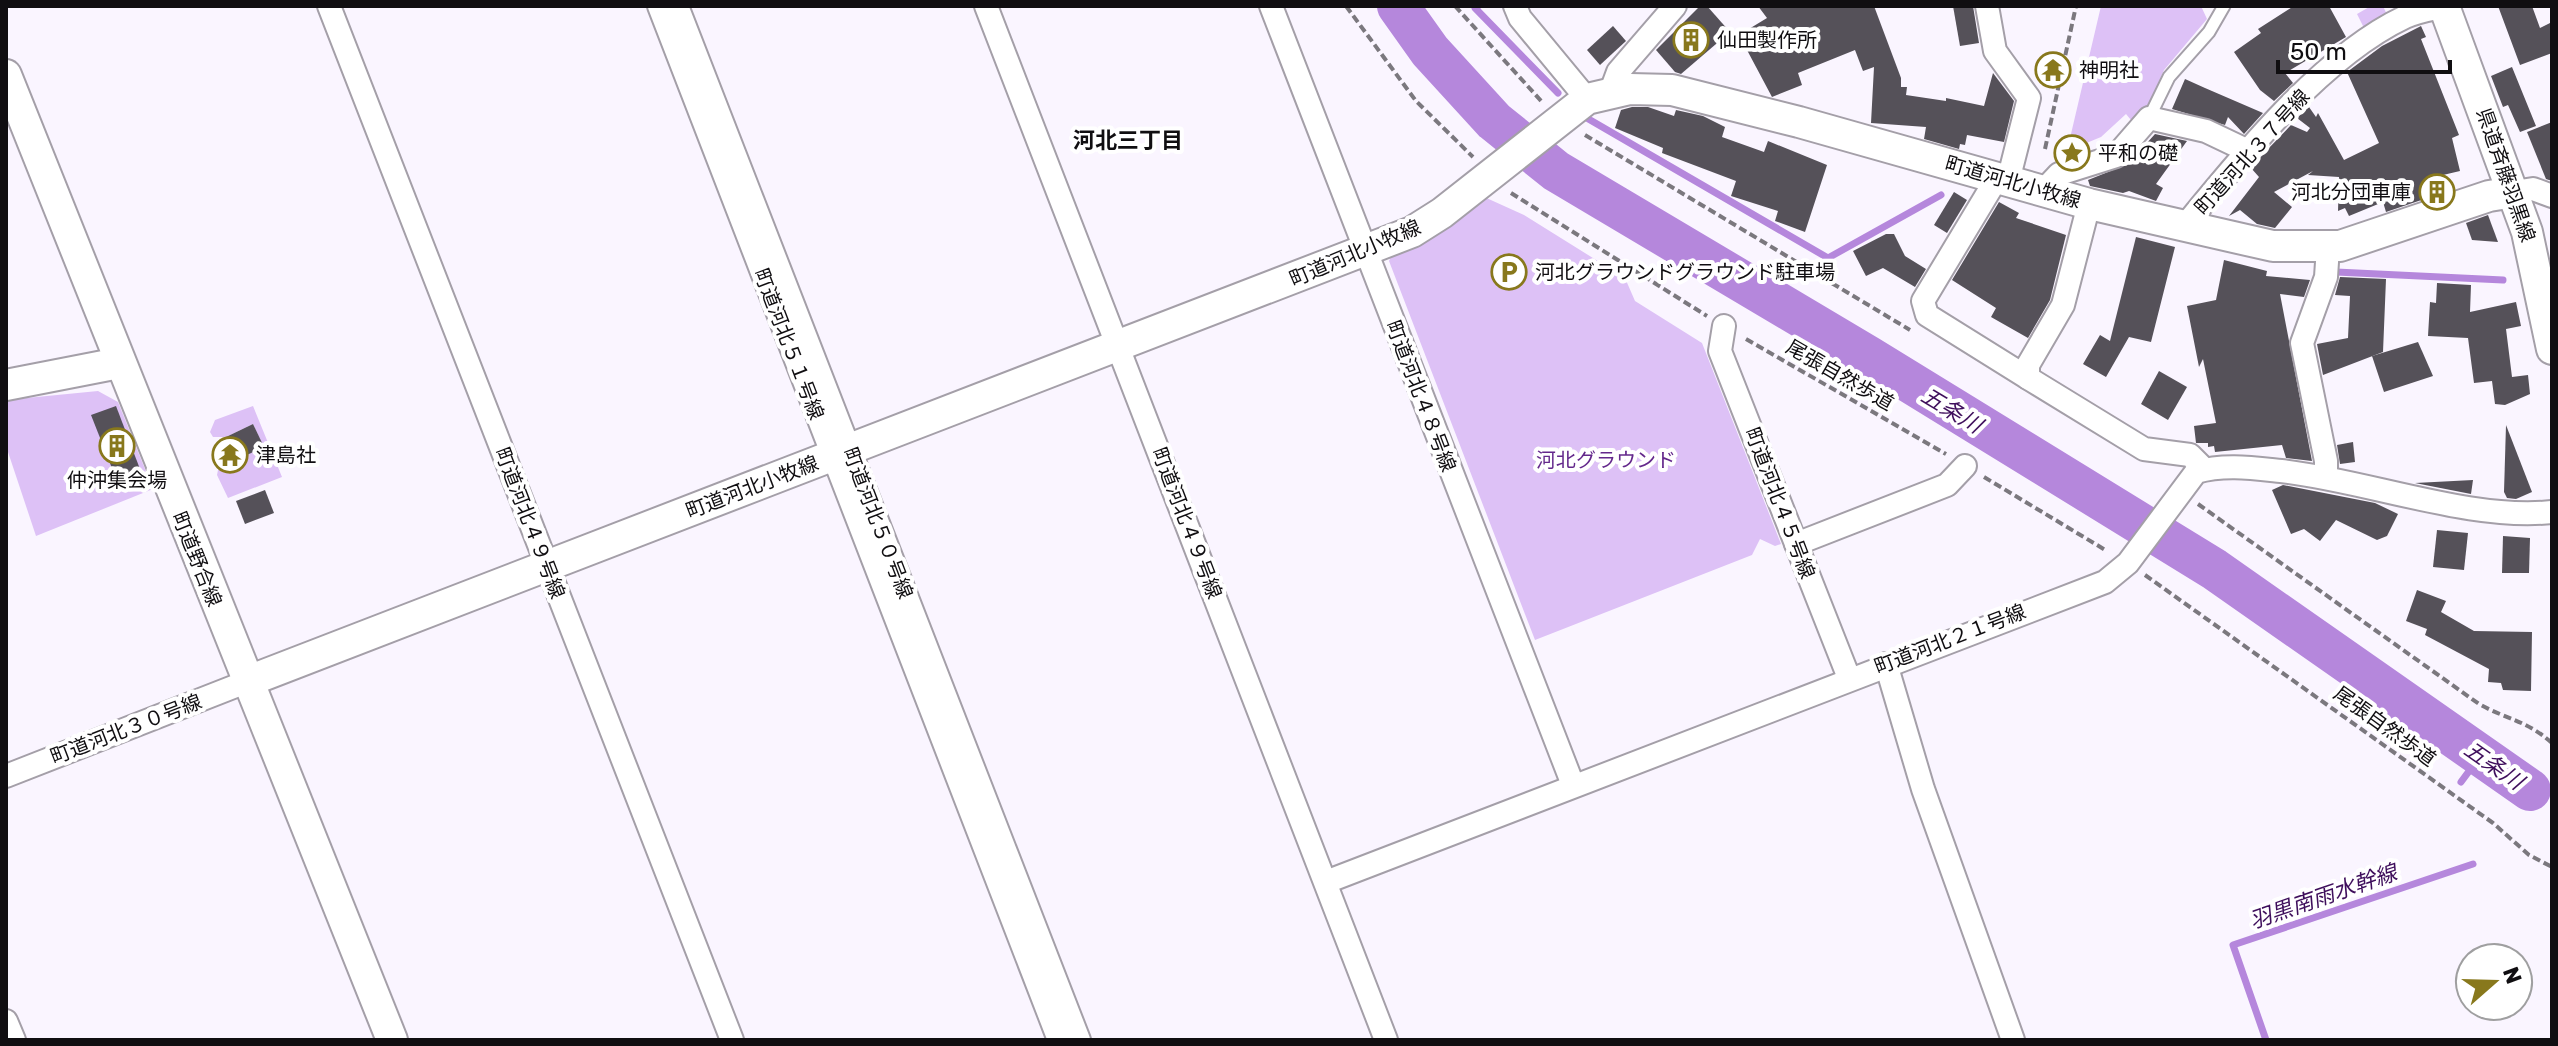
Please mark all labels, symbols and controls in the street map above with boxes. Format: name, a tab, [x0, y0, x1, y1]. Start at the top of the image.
building icon: 仙田製作所	[1672, 21, 1710, 59]
scale bar	[2278, 24, 2450, 74]
place label: 仙田製作所	[1717, 28, 1817, 52]
text: 50 m	[2290, 38, 2347, 66]
temple icon: 神明社	[2034, 51, 2072, 89]
place label: 神明社	[2079, 58, 2139, 82]
street label: 町道河北３７号線	[2190, 85, 2314, 219]
street label: 県道斉藤羽黒線	[2472, 105, 2540, 245]
district label: 河北三丁目	[1073, 127, 1183, 154]
place icon: 平和の礎	[2053, 134, 2091, 172]
place label: 平和の礎	[2098, 141, 2178, 165]
street label: 町道河北小牧線	[1942, 151, 2084, 213]
building icon: 河北分団車庫	[2418, 173, 2456, 211]
place label: 河北分団車庫	[2291, 180, 2411, 204]
street label: 町道河北小牧線	[1286, 215, 1424, 291]
parking icon: 河北グラウンドグラウンド駐車場	[1490, 253, 1528, 291]
place label: 河北グラウンドグラウンド駐車場	[1535, 260, 1835, 284]
street label: 町道河北５１号線	[749, 265, 829, 423]
street label: 町道河北４８号線	[1381, 317, 1461, 475]
street label: 尾張自然歩道	[1782, 335, 1898, 415]
water label: 五条川	[1916, 382, 1989, 440]
street label: 町道河北４５号線	[1740, 424, 1820, 582]
building icon: 仲沖集会場	[98, 427, 136, 465]
temple icon: 津島社	[211, 436, 249, 474]
place label: 津島社	[256, 443, 316, 467]
street label: 町道河北４９号線	[490, 444, 570, 602]
street label: 町道河北５０号線	[838, 444, 918, 602]
street label: 町道河北４９号線	[1147, 444, 1227, 602]
park label: 河北グラウンド	[1536, 448, 1676, 472]
street label: 町道河北小牧線	[682, 451, 822, 523]
place label: 仲沖集会場	[67, 468, 167, 492]
street label: 町道野合線	[167, 508, 227, 610]
street label: 町道河北２１号線	[1871, 599, 2029, 679]
street label: 尾張自然歩道	[2329, 681, 2441, 771]
street label: 町道河北３０号線	[47, 689, 205, 769]
water label: 五条川	[2459, 735, 2530, 797]
water label: 羽黒南雨水幹線	[2246, 858, 2403, 934]
north arrow	[2454, 942, 2534, 1022]
text: N	[2497, 963, 2528, 987]

